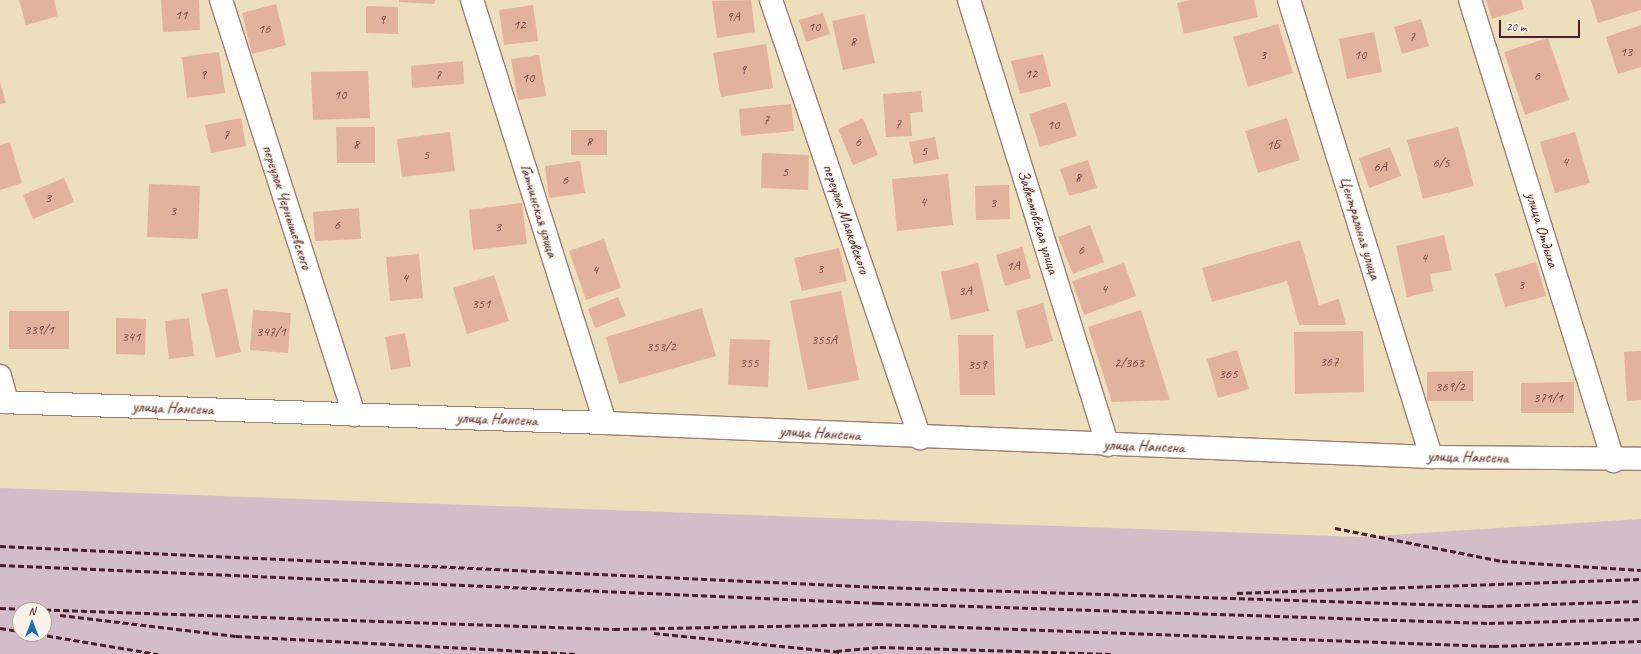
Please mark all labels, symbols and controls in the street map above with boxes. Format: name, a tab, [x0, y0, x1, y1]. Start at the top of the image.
house number: 11	[175, 7, 187, 23]
house number: 9А	[726, 9, 740, 25]
house number: 9	[379, 12, 385, 28]
scale bar	[1501, 12, 1582, 38]
house number: 12	[513, 17, 525, 33]
house number: 10	[808, 19, 820, 35]
text: 20 m	[1506, 19, 1526, 35]
house number: 16	[258, 21, 270, 37]
house number: 7	[1409, 29, 1415, 45]
house number: 8	[850, 34, 856, 50]
house number: 13	[1620, 44, 1632, 60]
house number: 3	[1260, 47, 1266, 63]
house number: 10	[1354, 47, 1366, 63]
house number: 9	[740, 62, 746, 78]
house number: 12	[1025, 66, 1037, 82]
house number: 9	[200, 67, 206, 83]
house number: 7	[435, 67, 441, 83]
house number: 6	[1534, 68, 1540, 84]
house number: 10	[522, 70, 534, 86]
house number: 10	[334, 87, 346, 103]
house number: 7	[763, 112, 769, 128]
house number: 7	[895, 116, 901, 132]
house number: 10	[1047, 117, 1059, 133]
house number: 7	[223, 127, 229, 143]
house number: 8	[586, 134, 592, 150]
house number: 6	[855, 134, 861, 150]
house number: 8	[353, 137, 359, 153]
house number: 1Б	[1266, 137, 1280, 153]
street label: переулок Чернышевского	[258, 142, 316, 272]
house number: 5	[921, 143, 927, 159]
house number: 5	[423, 147, 429, 163]
house number: 4	[1562, 154, 1568, 170]
house number: 6/5	[1432, 155, 1450, 171]
house number: 6А	[1373, 159, 1387, 175]
street label: переулок Маяковского	[818, 161, 874, 277]
street label: Гатчинская улица	[516, 162, 562, 260]
house number: 5	[782, 164, 788, 180]
street label: Завкомовская улица	[1013, 167, 1063, 277]
house number: 8	[1075, 170, 1081, 186]
house number: 6	[562, 172, 568, 188]
street label: Центральная улица	[1335, 174, 1385, 282]
house number: 3	[45, 190, 51, 206]
street label: улица Отдыха	[1522, 190, 1562, 270]
house number: 4	[920, 194, 926, 210]
house number: 3	[990, 195, 996, 211]
house number: 3	[170, 203, 176, 219]
house number: 6	[334, 217, 340, 233]
house number: 3	[495, 219, 501, 235]
house number: 6	[1078, 242, 1084, 258]
house number: 4	[1421, 250, 1427, 266]
house number: 1А	[1006, 258, 1020, 274]
house number: 3	[817, 261, 823, 277]
house number: 4	[592, 262, 598, 278]
house number: 4	[402, 270, 408, 286]
house number: 3	[1518, 277, 1524, 293]
house number: 4	[1101, 281, 1107, 297]
house number: 3А	[958, 283, 972, 299]
house number: 351	[472, 296, 490, 312]
house number: 339/1	[24, 322, 54, 338]
house number: 347/1	[256, 324, 286, 340]
house number: 341	[122, 329, 140, 345]
house number: 355А	[811, 332, 837, 348]
house number: 353/2	[646, 339, 676, 355]
house number: 367	[1320, 354, 1338, 370]
house number: 355	[740, 355, 758, 371]
house number: 2/363	[1114, 355, 1144, 371]
house number: 359	[968, 357, 986, 373]
house number: 365	[1219, 366, 1237, 382]
house number: 369/2	[1435, 379, 1465, 395]
house number: 371/1	[1533, 390, 1563, 406]
street label: улица Нансена	[132, 397, 214, 419]
street label: улица Нансена	[456, 408, 538, 430]
street label: улица Нансена	[779, 421, 861, 445]
street label: улица Нансена	[1103, 435, 1185, 457]
street label: улица Нансена	[1427, 447, 1509, 467]
north arrow	[12, 602, 52, 642]
text: N	[29, 604, 35, 618]

